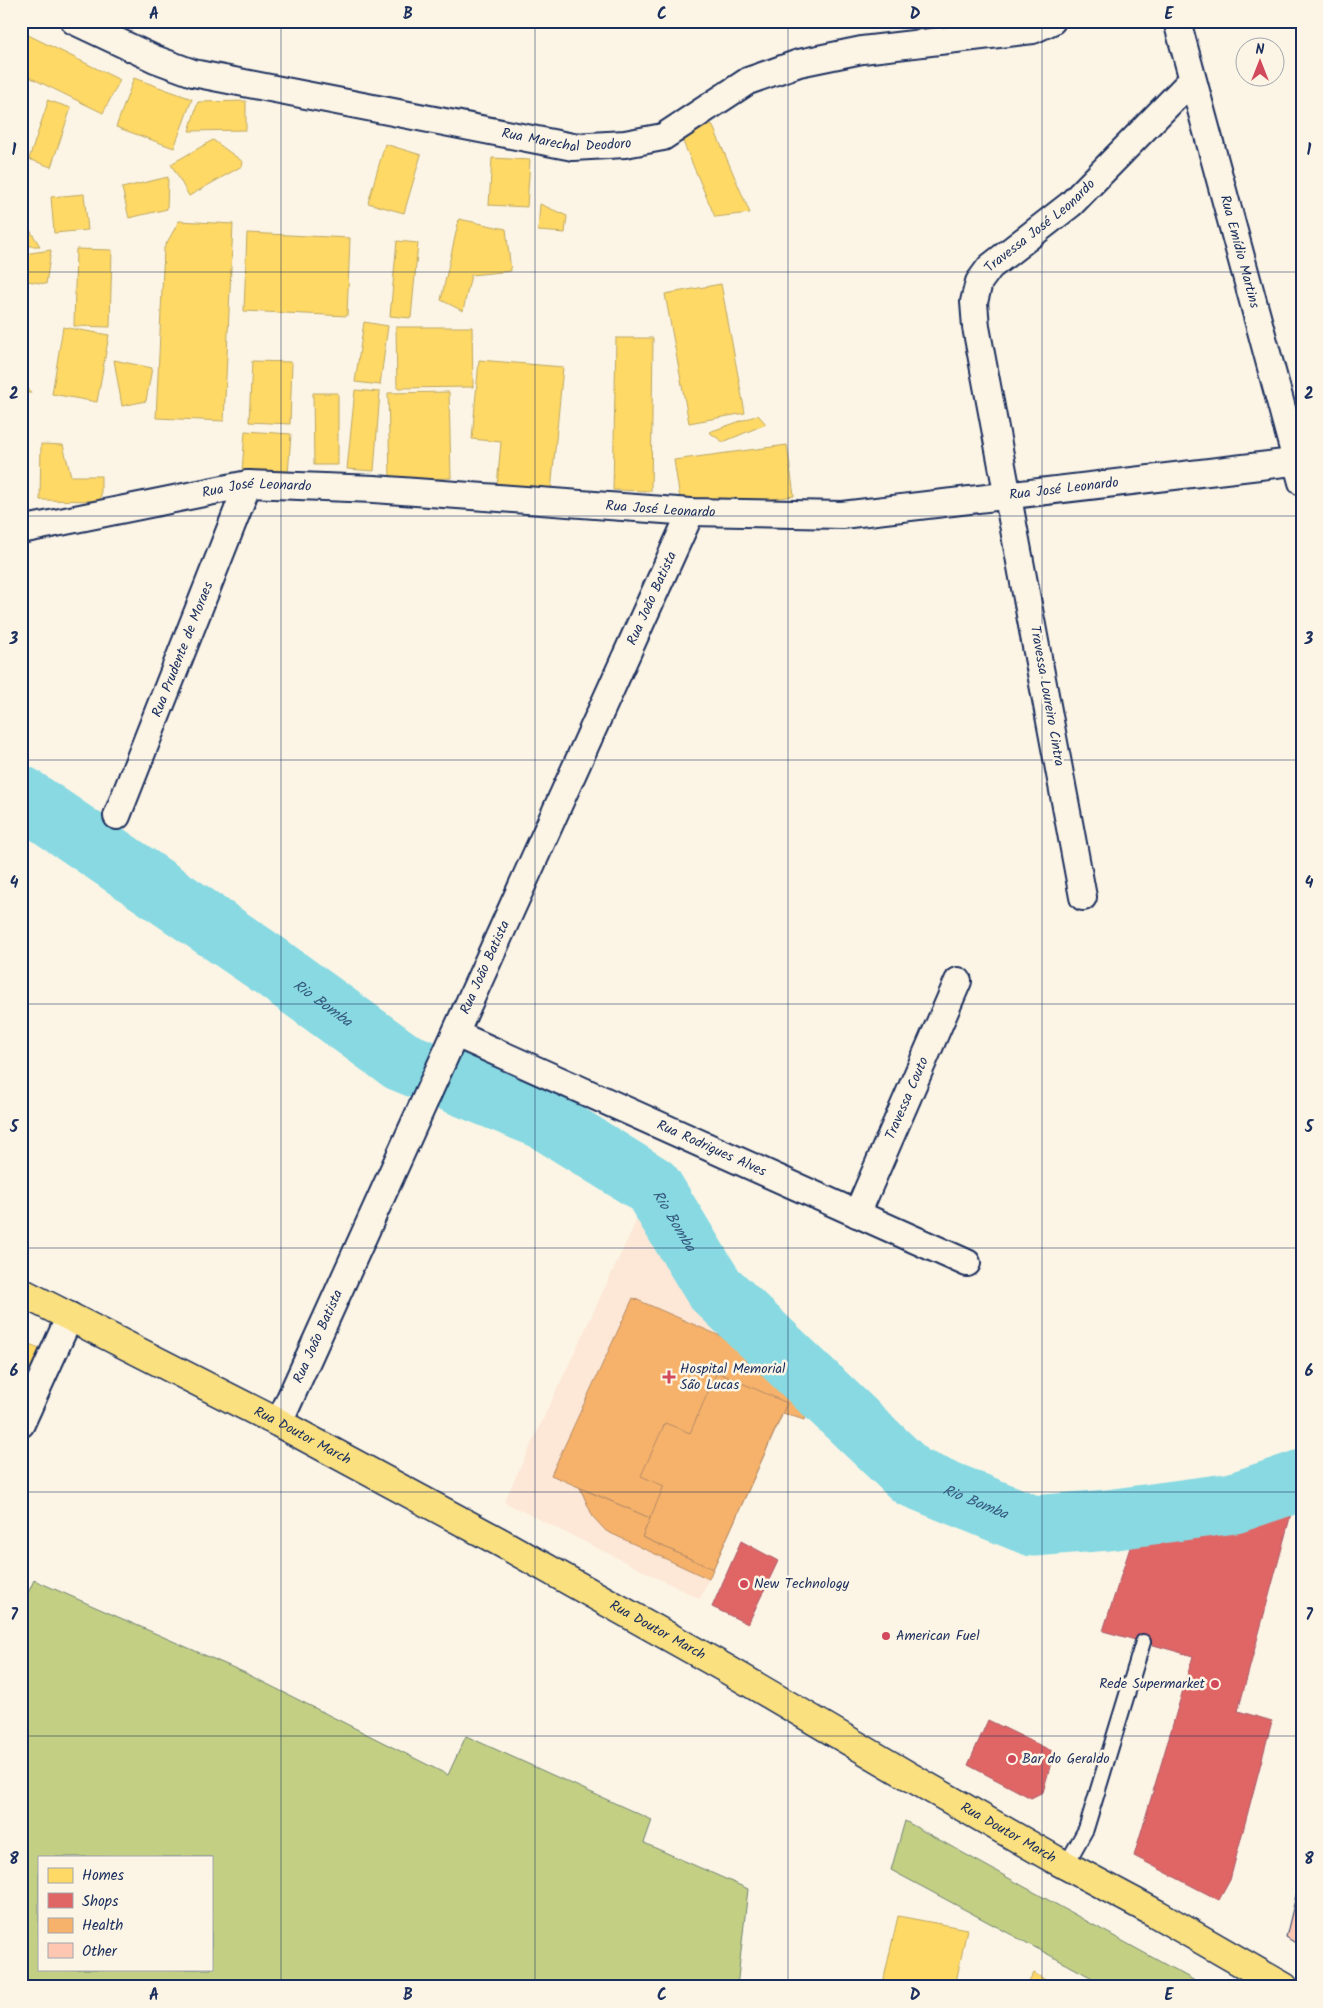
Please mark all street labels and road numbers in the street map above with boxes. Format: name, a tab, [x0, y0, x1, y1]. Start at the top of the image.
street label: Rua Marechal Deodoro	[500, 122, 633, 158]
street label: Travessa José Leonardo	[979, 174, 1101, 277]
street label: Rua Emídio Martins	[1214, 193, 1265, 311]
street label: Rua José Leonardo	[1008, 472, 1120, 506]
street label: Rua José Leonardo	[200, 473, 312, 504]
street label: Rua José Leonardo	[605, 495, 716, 523]
street label: Rua João Batista	[621, 548, 683, 649]
street label: Rua Prudente de Moraes	[146, 578, 219, 721]
street label: Travessa Loureiro Cintra	[1024, 624, 1070, 768]
street label: Rua João Batista	[454, 917, 516, 1018]
street label: Travessa Couto	[879, 1053, 935, 1143]
street label: Rua Rodrigues Alves	[653, 1114, 770, 1183]
street label: Rua João Batista	[287, 1286, 349, 1387]
street label: Rua Doutor March	[250, 1401, 355, 1471]
street label: Rua Doutor March	[605, 1595, 710, 1666]
street label: Rua Doutor March	[956, 1797, 1060, 1869]

